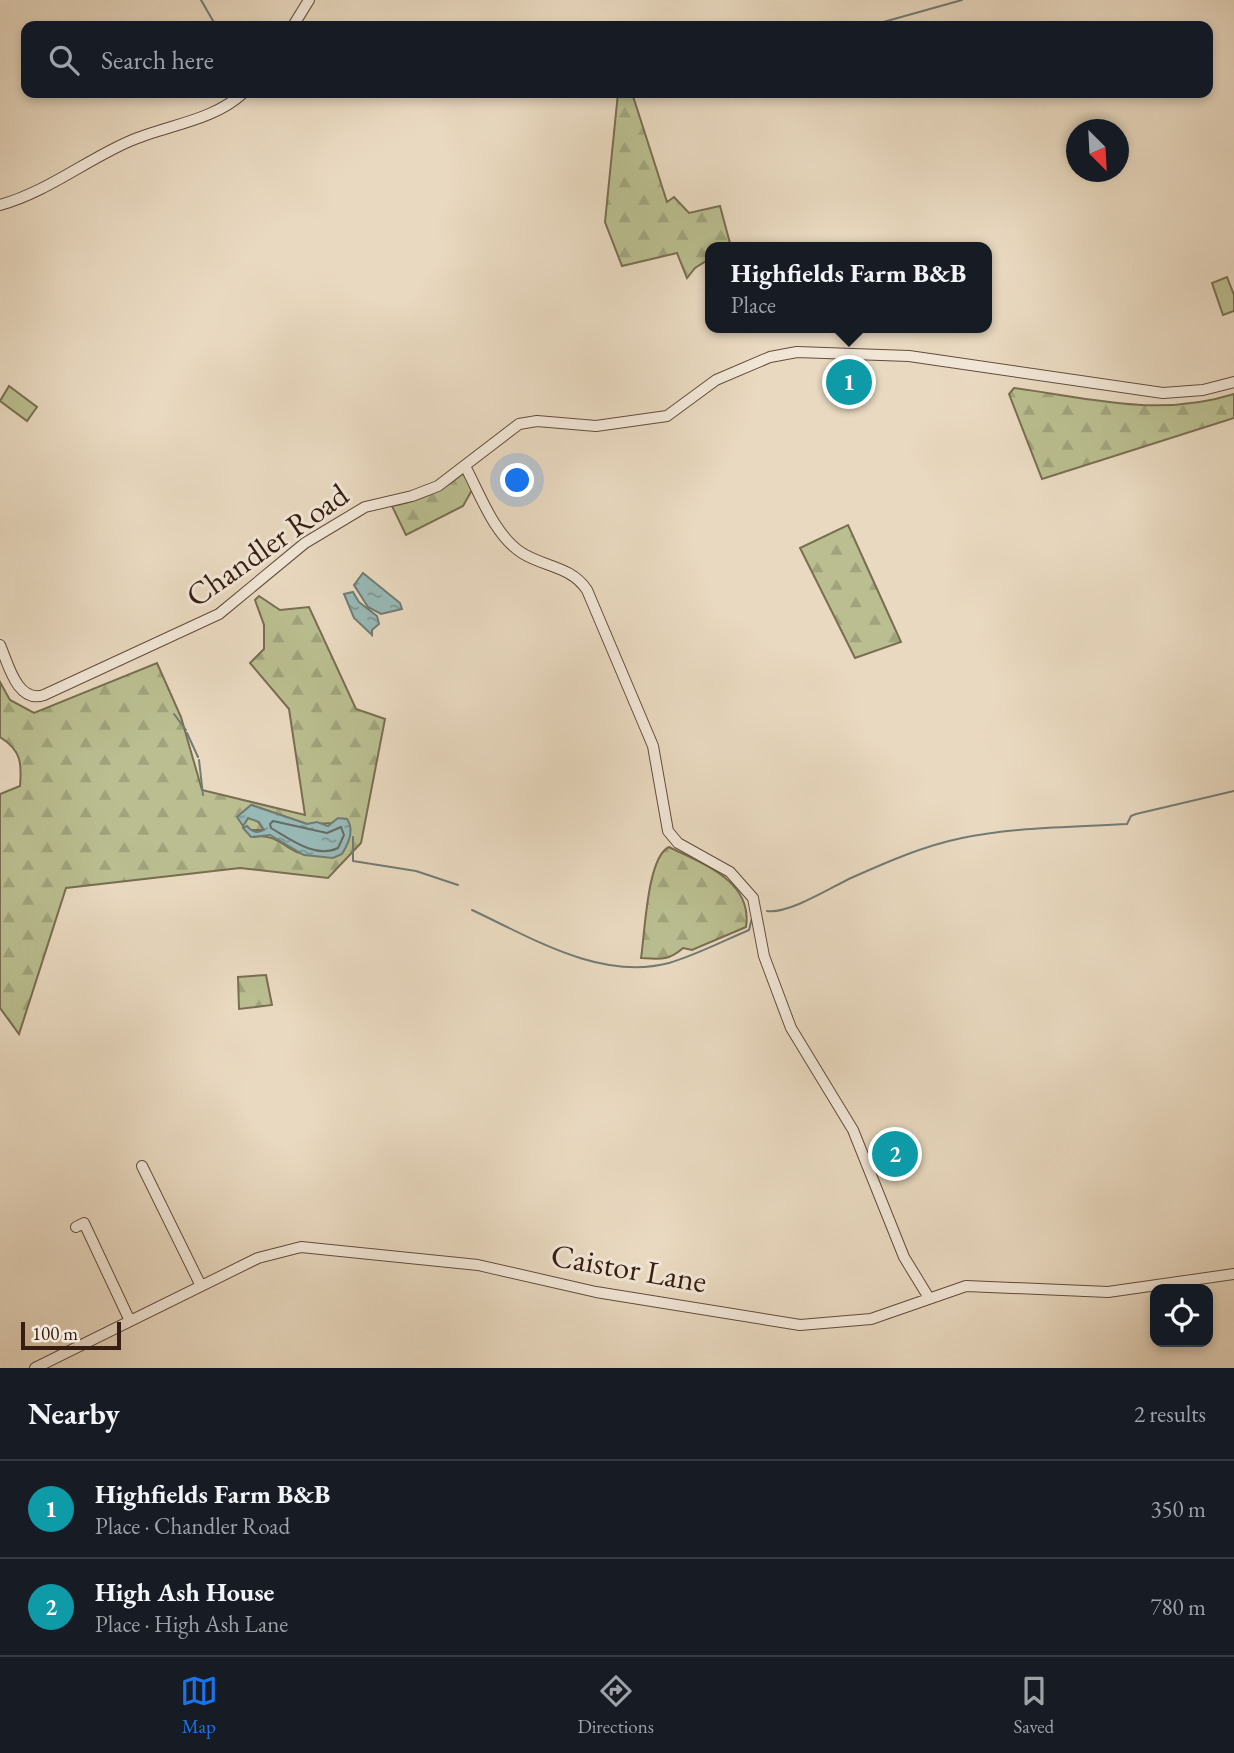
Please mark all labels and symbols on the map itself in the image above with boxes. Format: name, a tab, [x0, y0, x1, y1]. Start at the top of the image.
north arrow	[1066, 119, 1129, 182]
pin: 1	[826, 356, 872, 408]
your location	[500, 463, 534, 497]
street label: Chandler Road	[177, 473, 357, 616]
pin: 2	[872, 1128, 918, 1180]
street label: Caistor Lane	[548, 1234, 710, 1302]
scale bar	[21, 1319, 121, 1351]

